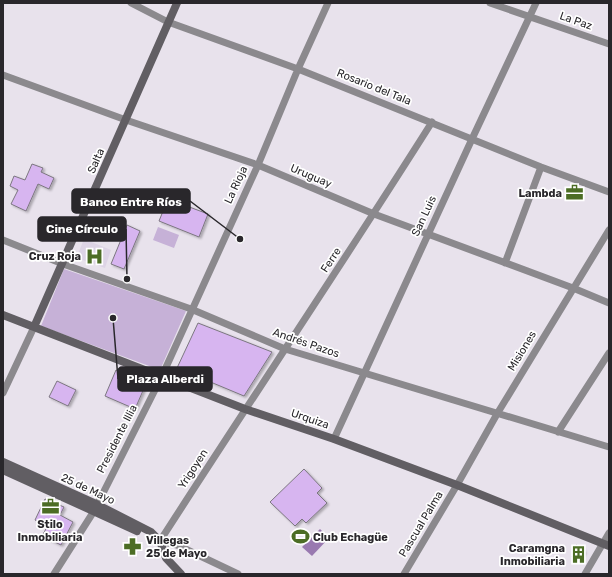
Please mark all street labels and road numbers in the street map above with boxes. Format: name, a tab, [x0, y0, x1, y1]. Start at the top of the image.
street label: La Paz	[558, 9, 594, 33]
street label: Rosario del Tala	[335, 66, 413, 108]
street label: Salta	[85, 146, 107, 176]
street label: Uruguay	[288, 161, 334, 191]
street label: La Rioja	[222, 164, 250, 206]
street label: San Luis	[409, 193, 439, 238]
street label: Ferre	[318, 245, 344, 275]
street label: Andrés Pazos	[271, 326, 341, 361]
street label: Misiones	[505, 328, 539, 373]
street label: Presidente Illia	[94, 403, 140, 475]
street label: Urquiza	[289, 406, 331, 432]
street label: Yrigoyen	[175, 447, 211, 491]
street label: 25 de Mayo	[59, 471, 117, 507]
street label: Pascual Palma	[396, 489, 446, 559]

